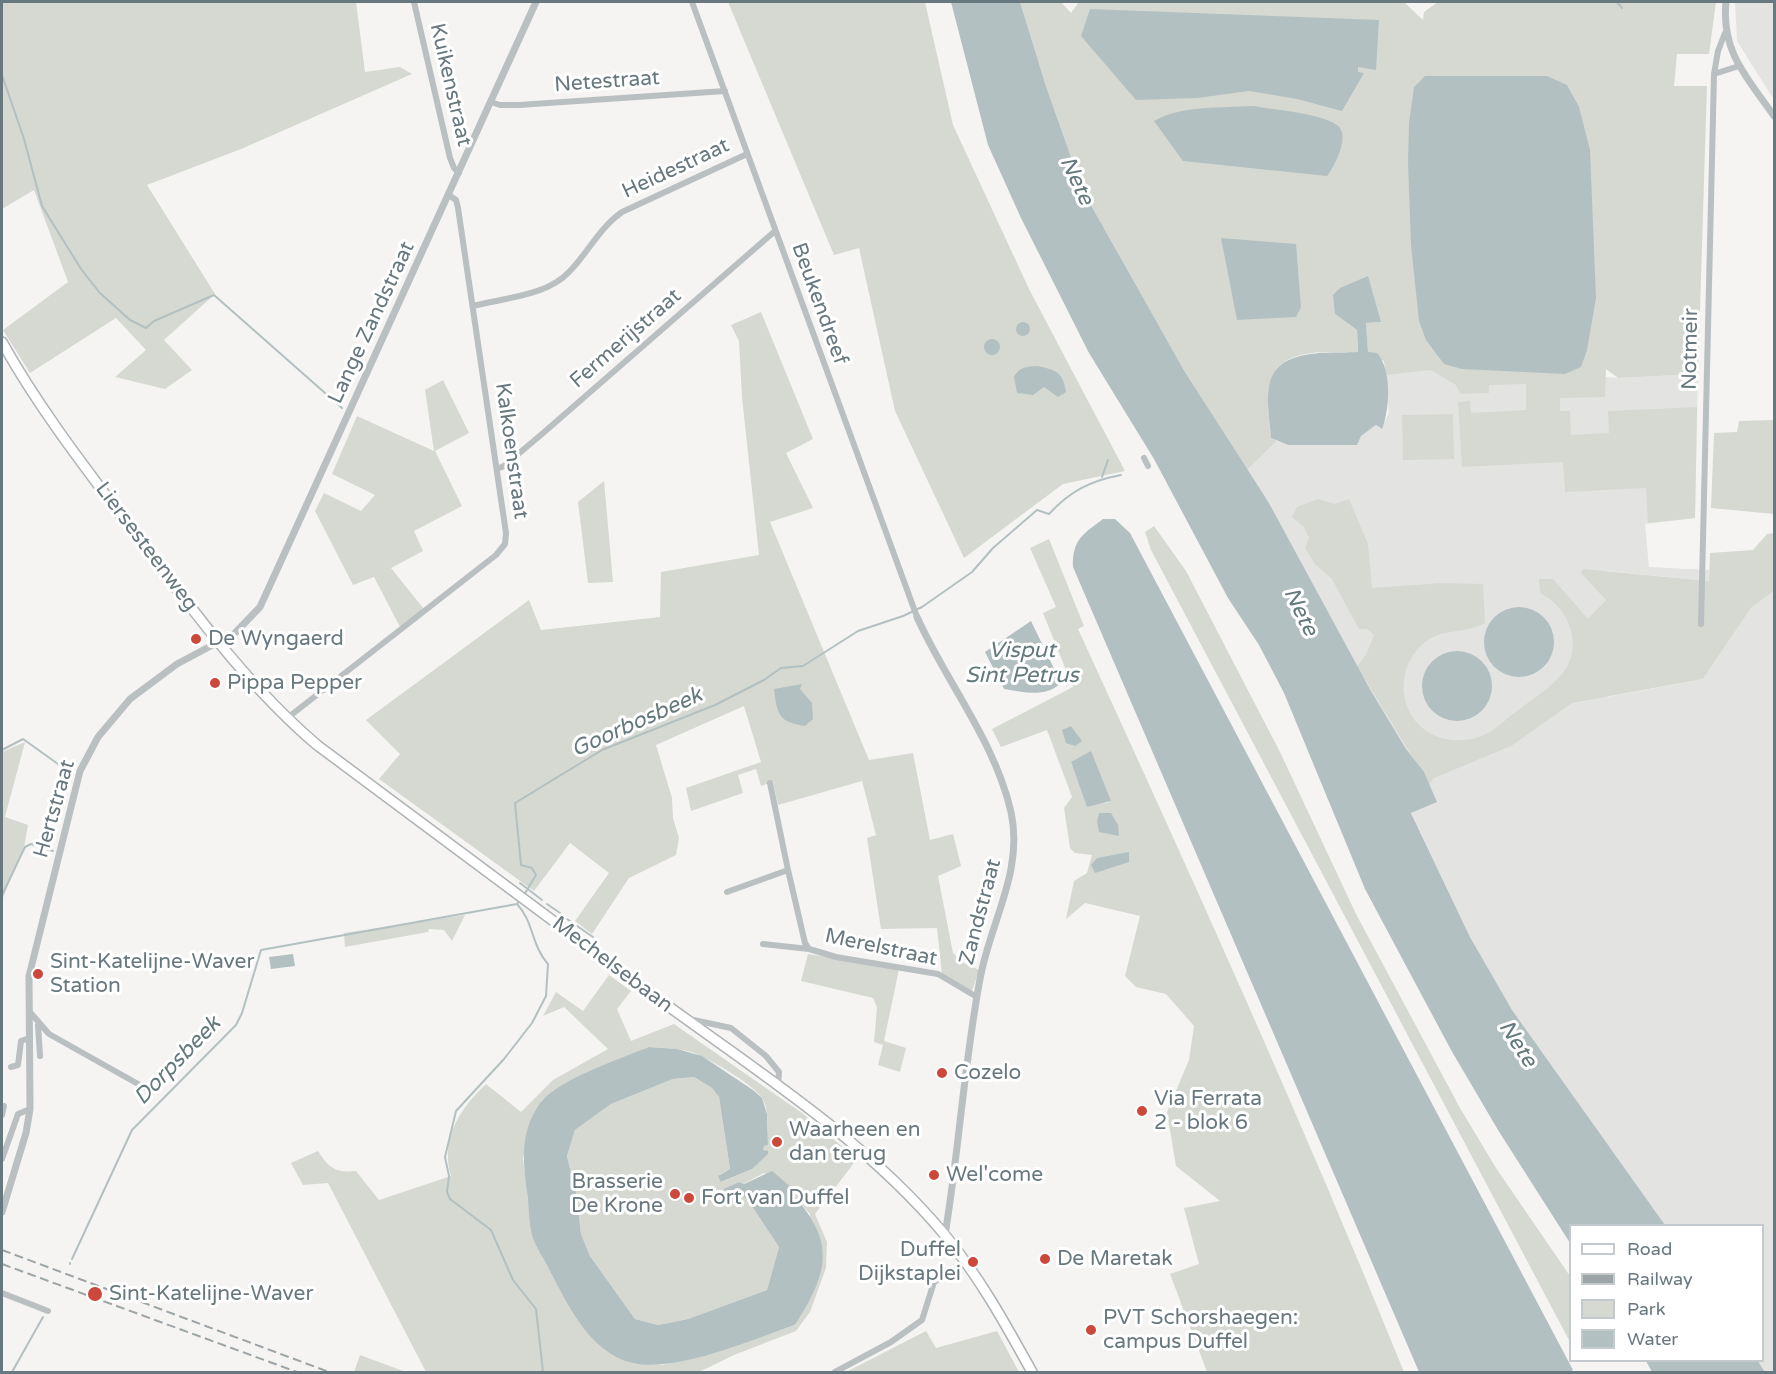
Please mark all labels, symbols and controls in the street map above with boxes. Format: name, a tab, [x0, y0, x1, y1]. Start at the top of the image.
street label: Kuikenstraat	[424, 21, 476, 149]
street label: Netestraat	[553, 66, 661, 98]
street label: Heidestraat	[618, 133, 734, 205]
water label: Nete	[1053, 153, 1099, 209]
street label: Lange Zandstraat	[323, 238, 421, 408]
street label: Beukendreef	[785, 240, 853, 368]
street label: Fermerijstraat	[565, 284, 687, 394]
street label: Notmeir	[1678, 308, 1704, 390]
street label: Kalkoenstraat	[489, 381, 533, 521]
street label: Liersesteenweg	[89, 477, 203, 617]
water label: Nete	[1277, 584, 1323, 640]
place label: De Wyngaerd	[208, 626, 344, 652]
marker: De Wyngaerd	[189, 632, 203, 646]
water label: Visput Sint Petrus	[965, 638, 1079, 690]
place label: Pippa Pepper	[227, 670, 362, 696]
marker: Pippa Pepper	[208, 676, 222, 690]
water label: Goorbosbeek	[567, 682, 707, 764]
street label: Hertstraat	[29, 757, 81, 861]
street label: Zandstraat	[955, 856, 1007, 968]
street label: Mechelsebaan	[547, 911, 677, 1019]
street label: Merelstraat	[823, 924, 939, 972]
place label: Sint-Katelijne-Waver Station	[50, 949, 254, 999]
marker: Sint-Katelijne-Waver Station	[31, 967, 45, 981]
water label: Dorpsbeek	[129, 1011, 227, 1111]
water label: Nete	[1492, 1016, 1542, 1072]
place label: Cozelo	[954, 1060, 1021, 1086]
marker: Cozelo	[935, 1066, 949, 1080]
place label: Via Ferrata 2 - blok 6	[1154, 1086, 1262, 1136]
marker: Via Ferrata 2 - blok 6	[1135, 1104, 1149, 1118]
place label: Waarheen en dan terug	[789, 1117, 921, 1167]
marker: Waarheen en dan terug	[770, 1135, 784, 1149]
place label: Wel'come	[946, 1162, 1043, 1188]
marker: Wel'come	[927, 1168, 941, 1182]
place label: Brasserie De Krone	[571, 1169, 663, 1219]
place label: Fort van Duffel	[701, 1185, 849, 1211]
marker: Brasserie De Krone	[668, 1187, 682, 1201]
marker: Fort van Duffel	[682, 1191, 696, 1205]
legend	[1569, 1224, 1764, 1362]
place label: Duffel Dijkstaplei	[858, 1237, 961, 1287]
text: Road	[1627, 1238, 1672, 1260]
place label: De Maretak	[1057, 1246, 1173, 1272]
marker: De Maretak	[1038, 1252, 1052, 1266]
marker: Duffel Dijkstaplei	[966, 1255, 980, 1269]
text: Railway	[1627, 1268, 1693, 1290]
place label: Sint-Katelijne-Waver	[109, 1281, 313, 1307]
marker: Sint-Katelijne-Waver	[86, 1285, 104, 1303]
text: Park	[1627, 1298, 1665, 1320]
place label: PVT Schorshaegen: campus Duffel	[1103, 1305, 1298, 1355]
marker: PVT Schorshaegen: campus Duffel	[1084, 1323, 1098, 1337]
text: Water	[1627, 1328, 1678, 1350]

